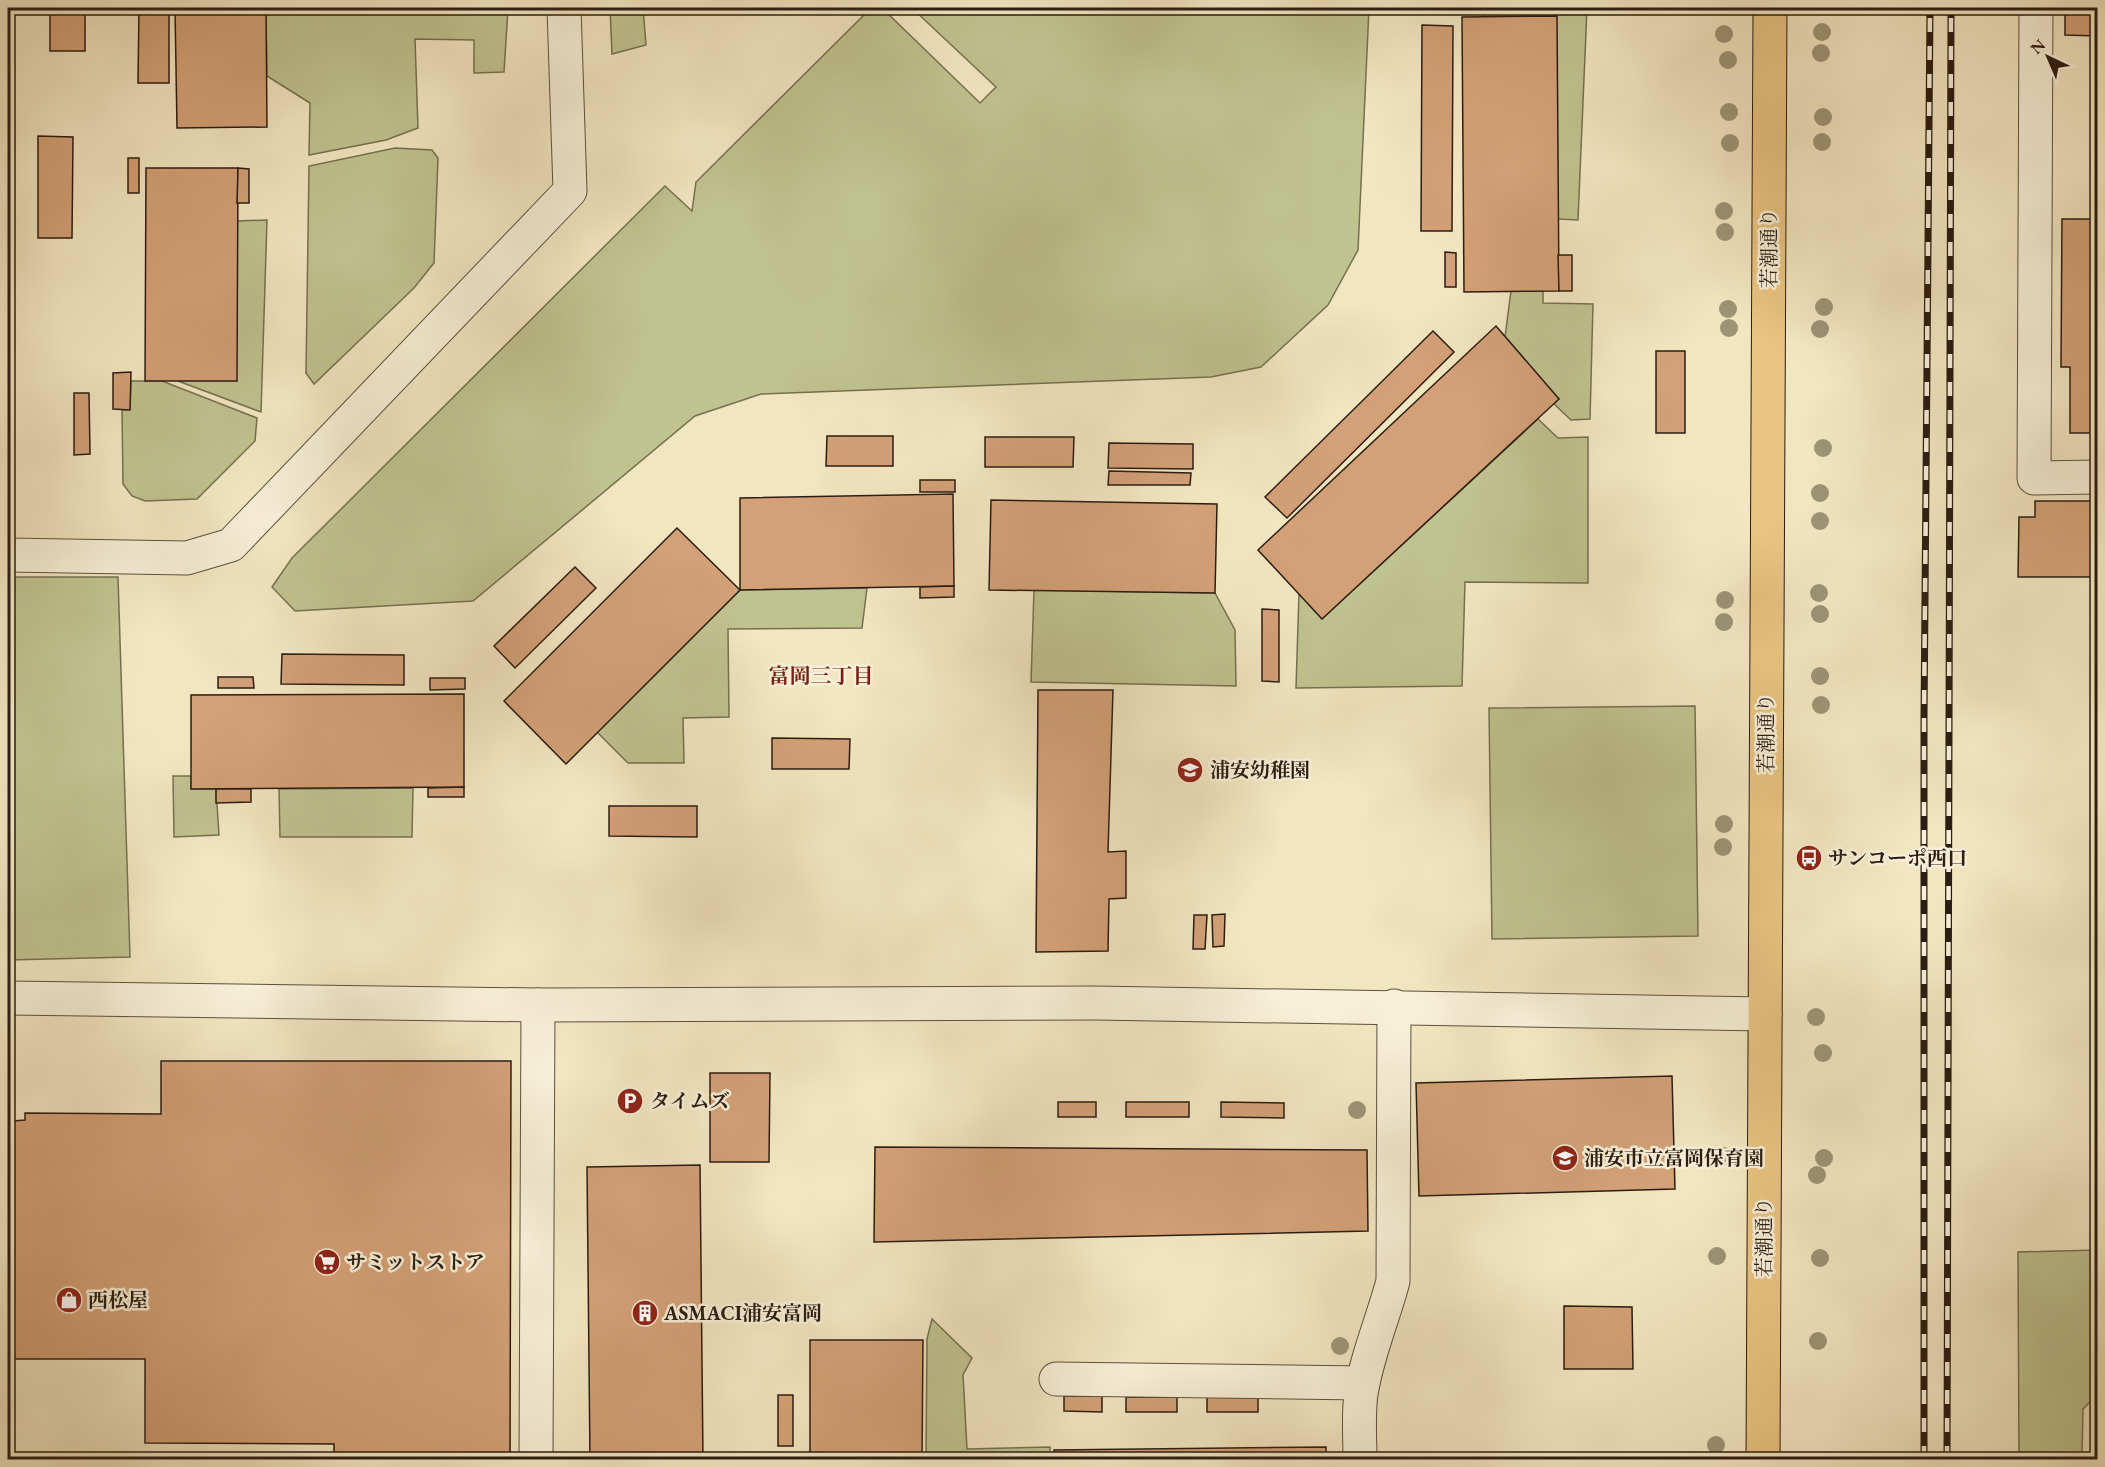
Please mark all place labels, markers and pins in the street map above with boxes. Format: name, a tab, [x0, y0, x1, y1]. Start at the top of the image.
school or university icon: 浦安幼稚園	[1175, 755, 1205, 785]
place label: 浦安幼稚園	[1210, 757, 1310, 783]
bus stop icon: サンコーポ西口	[1794, 843, 1824, 873]
place label: サンコーポ西口	[1828, 845, 1967, 871]
parking icon: タイムズ	[615, 1086, 645, 1116]
place label: タイムズ	[650, 1088, 730, 1114]
school or university icon: 浦安市立富岡保育園	[1550, 1143, 1580, 1173]
place label: 浦安市立富岡保育園	[1584, 1145, 1764, 1171]
supermarket icon: サミットストア	[312, 1247, 342, 1277]
place label: サミットストア	[346, 1249, 485, 1275]
shop icon: 西松屋	[54, 1285, 84, 1315]
place label: 西松屋	[88, 1287, 148, 1313]
building icon: ASMACI浦安富岡	[630, 1298, 660, 1328]
place label: ASMACI浦安富岡	[663, 1300, 822, 1326]

